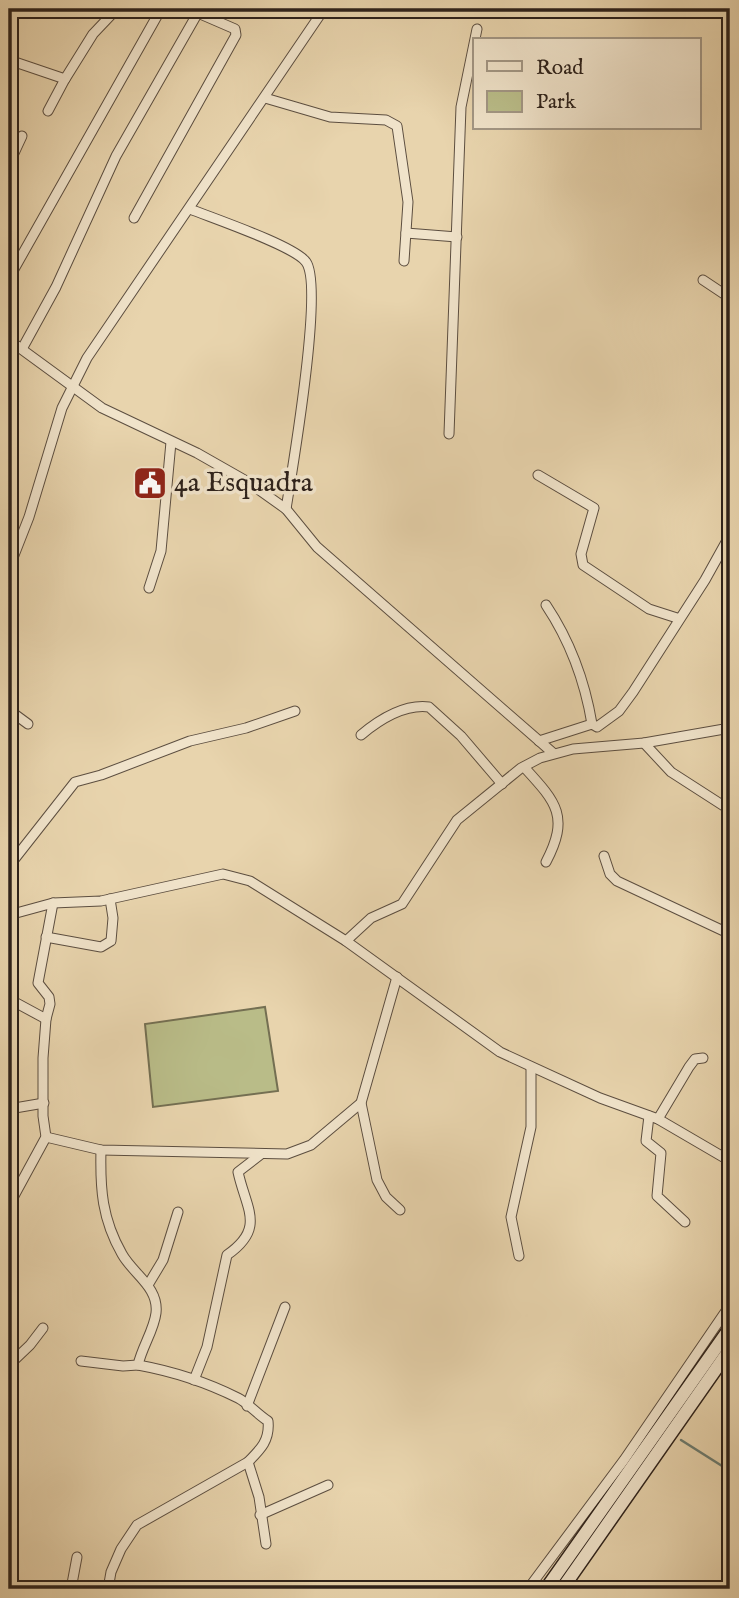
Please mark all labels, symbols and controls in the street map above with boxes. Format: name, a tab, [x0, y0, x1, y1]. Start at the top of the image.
legend	[473, 38, 700, 130]
text: Road	[536, 55, 584, 82]
text: Park	[536, 89, 577, 116]
public building icon: 4a Esquadra	[131, 464, 169, 502]
place label: 4a Esquadra	[174, 466, 314, 501]

